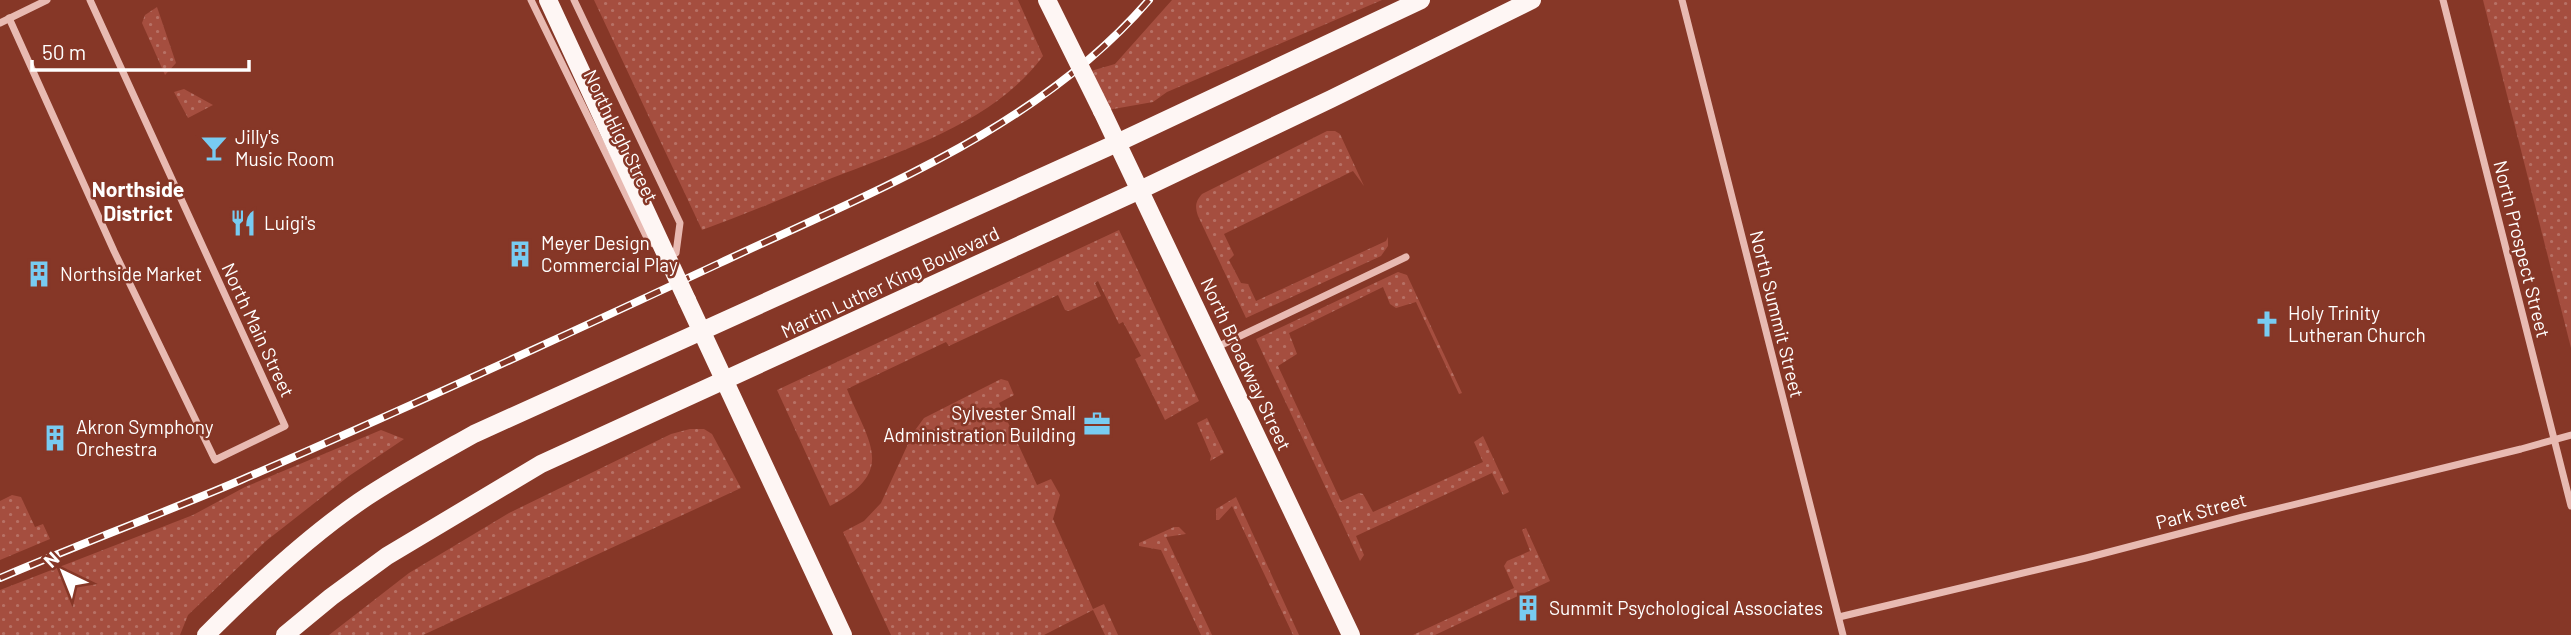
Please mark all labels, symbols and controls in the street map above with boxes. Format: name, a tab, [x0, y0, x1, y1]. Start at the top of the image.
scale bar	[32, 28, 248, 72]
text: 50 m	[42, 39, 86, 64]
street label: North High Street	[579, 66, 663, 206]
place label: Jilly's Music Room	[235, 125, 334, 170]
bar icon: Jilly's Music Room	[199, 133, 229, 163]
street label: North Prospect Street	[2489, 158, 2556, 340]
district label: Northside District	[92, 176, 184, 225]
restaurant icon: Luigi's	[228, 208, 258, 238]
place label: Luigi's	[264, 211, 316, 234]
street label: Martin Luther King Boulevard	[777, 221, 1003, 342]
street label: North Summit Street	[1746, 228, 1809, 400]
place label: Meyer Design Commercial Play	[541, 231, 678, 276]
building icon: Meyer Design Commercial Play	[505, 239, 535, 269]
building icon: Northside Market	[24, 259, 54, 289]
street label: North Main Street	[217, 259, 300, 401]
place label: Northside Market	[60, 262, 202, 285]
street label: North Broadway Street	[1196, 274, 1297, 454]
place label: Holy Trinity Lutheran Church	[2288, 301, 2426, 346]
church icon: Holy Trinity Lutheran Church	[2252, 309, 2282, 339]
place label: Sylvester Small Administration Building	[883, 401, 1076, 446]
office icon: Sylvester Small Administration Building	[1082, 409, 1112, 439]
place label: Akron Symphony Orchestra	[76, 415, 214, 460]
building icon: Akron Symphony Orchestra	[40, 423, 70, 453]
street label: Park Street	[2153, 487, 2249, 534]
north arrow	[28, 537, 98, 607]
text: N	[39, 546, 64, 572]
building icon: Summit Psychological Associates	[1513, 593, 1543, 623]
place label: Summit Psychological Associates	[1549, 596, 1823, 619]

